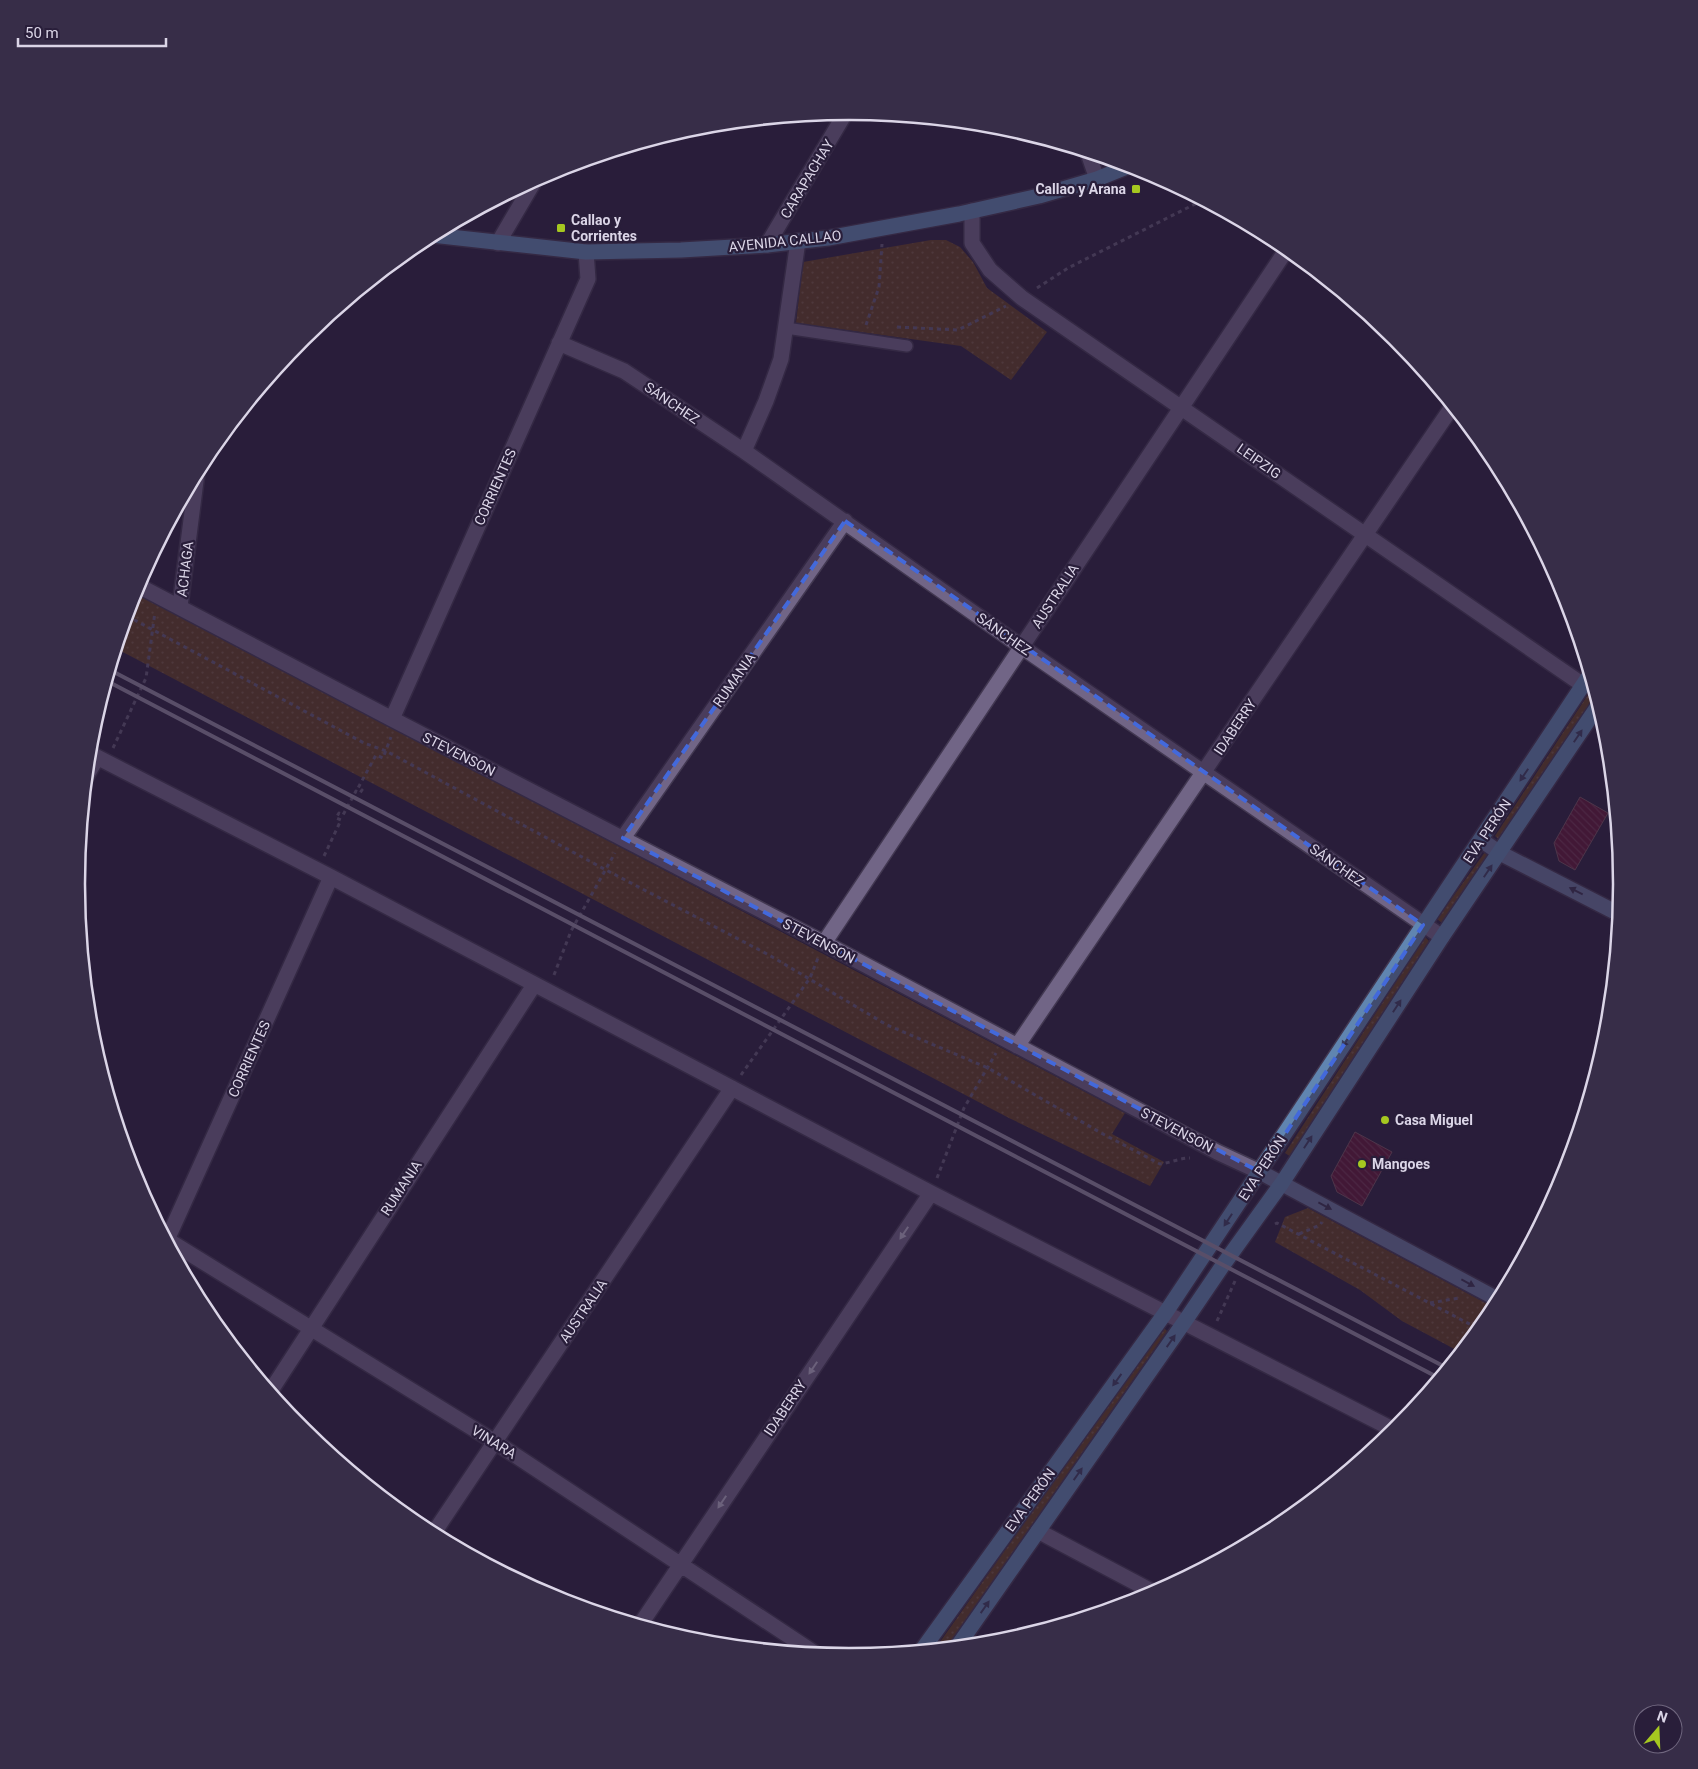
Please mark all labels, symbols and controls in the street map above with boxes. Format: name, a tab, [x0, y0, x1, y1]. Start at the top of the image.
scale bar	[18, 15, 165, 47]
text: 50 m	[25, 24, 59, 42]
street label: CARAPACHAY	[777, 136, 837, 221]
place label: Callao y Arana	[1035, 181, 1127, 197]
marker: Callao y Arana	[1130, 183, 1142, 195]
place label: Callao y Corrientes	[571, 212, 637, 244]
marker: Callao y Corrientes	[555, 222, 567, 234]
street label: AVENIDA CALLAO	[728, 227, 842, 255]
street label: SÁNCHEZ	[641, 378, 703, 427]
street label: LEIPZIG	[1234, 440, 1284, 482]
street label: CORRIENTES	[471, 446, 519, 528]
street label: ACHAGA	[174, 540, 196, 598]
street label: AUSTRALIA	[1028, 561, 1082, 631]
street label: SÁNCHEZ	[974, 609, 1035, 659]
street label: RUMANIA	[710, 650, 758, 710]
street label: IDABERRY	[1210, 696, 1260, 758]
street label: STEVENSON	[420, 729, 498, 779]
one-way arrow	[1574, 729, 1583, 743]
one-way arrow	[1519, 768, 1529, 782]
street label: EVA PERÓN	[1459, 795, 1514, 866]
street label: SÁNCHEZ	[1307, 840, 1368, 890]
one-way arrow	[1483, 864, 1493, 878]
one-way arrow	[1568, 887, 1583, 895]
street label: STEVENSON	[780, 915, 858, 967]
one-way arrow	[1392, 999, 1402, 1012]
street label: CORRIENTES	[225, 1018, 273, 1100]
one-way arrow	[1341, 1034, 1351, 1047]
street label: STEVENSON	[1138, 1104, 1216, 1156]
place label: Casa Miguel	[1395, 1112, 1473, 1128]
marker: Casa Miguel	[1379, 1114, 1391, 1126]
street label: EVA PERÓN	[1234, 1132, 1289, 1203]
one-way arrow	[1304, 1135, 1313, 1148]
place label: Mangoes	[1372, 1156, 1430, 1172]
street label: RUMANIA	[377, 1158, 425, 1218]
marker: Mangoes	[1356, 1158, 1368, 1170]
one-way arrow	[1317, 1202, 1332, 1210]
one-way arrow	[1223, 1214, 1233, 1227]
one-way arrow	[899, 1226, 909, 1240]
street label: AUSTRALIA	[556, 1276, 610, 1346]
one-way arrow	[1460, 1279, 1475, 1287]
one-way arrow	[1166, 1334, 1176, 1347]
one-way arrow	[808, 1361, 818, 1374]
one-way arrow	[1112, 1373, 1122, 1387]
street label: IDABERRY	[760, 1377, 810, 1439]
street label: VINARA	[469, 1422, 519, 1462]
street label: EVA PERÓN	[1001, 1465, 1058, 1535]
one-way arrow	[1073, 1467, 1083, 1480]
one-way arrow	[717, 1495, 726, 1509]
one-way arrow	[980, 1600, 990, 1614]
north arrow	[1633, 1704, 1683, 1754]
text: N	[1655, 1708, 1670, 1726]

